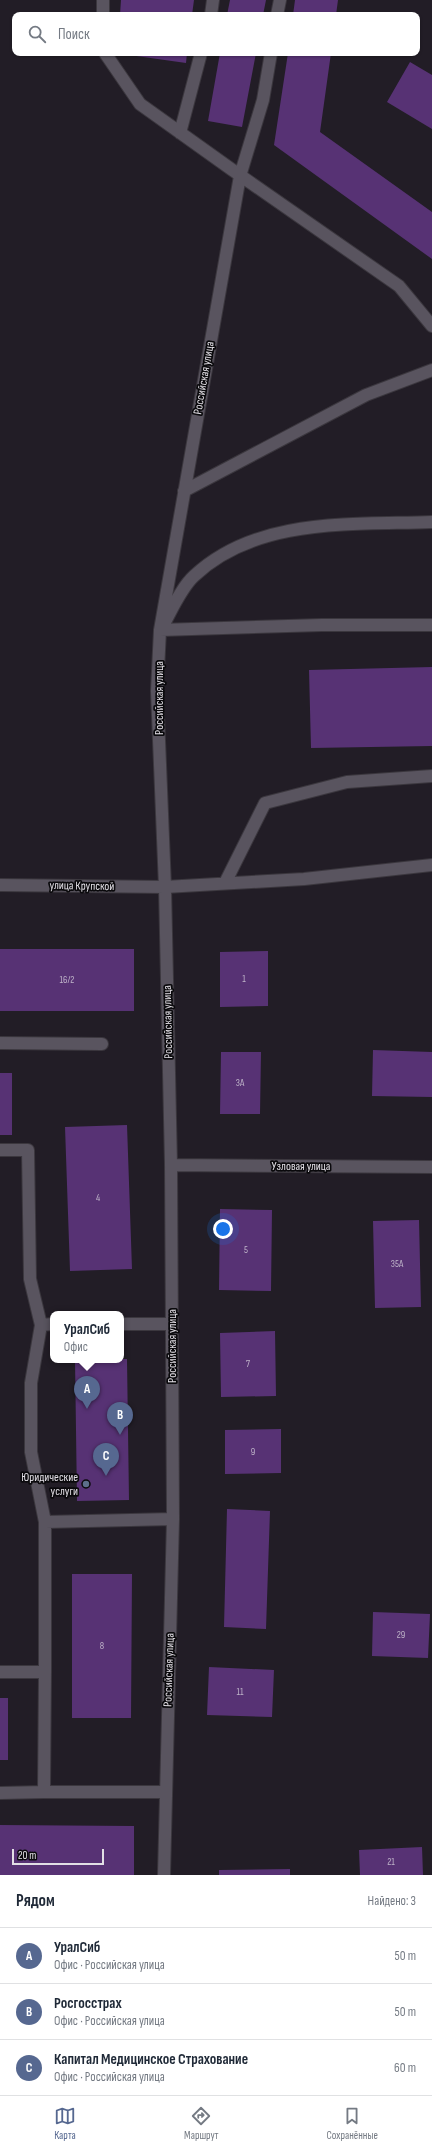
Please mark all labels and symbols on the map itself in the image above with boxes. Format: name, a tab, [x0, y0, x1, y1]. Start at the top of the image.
street label: Российская улица	[190, 340, 218, 416]
street label: Российская улица	[152, 661, 167, 735]
street label: улица Крупской	[50, 878, 114, 894]
house number: 1	[242, 973, 246, 985]
house number: 16/2	[60, 974, 74, 986]
street label: Российская улица	[160, 985, 176, 1059]
house number: 3А	[236, 1077, 245, 1089]
street label: Узловая улица	[272, 1159, 331, 1174]
house number: 4	[96, 1192, 100, 1204]
your location	[213, 1219, 233, 1239]
house number: 5	[244, 1244, 248, 1256]
house number: 35А	[391, 1258, 404, 1270]
street label: Российская улица	[165, 1309, 180, 1383]
house number: 7	[246, 1358, 250, 1370]
pin: A	[74, 1376, 100, 1409]
pin: B	[107, 1402, 133, 1435]
pin: C	[93, 1443, 119, 1476]
house number: 9	[251, 1446, 255, 1458]
place label: Юридические услуги	[21, 1470, 78, 1499]
marker: Юридические услуги	[81, 1479, 91, 1489]
house number: 29	[397, 1629, 405, 1641]
street label: Российская улица	[160, 1632, 178, 1707]
house number: 8	[100, 1640, 104, 1652]
house number: 11	[237, 1686, 244, 1698]
scale bar	[12, 1847, 104, 1866]
house number: 21	[387, 1856, 395, 1868]

